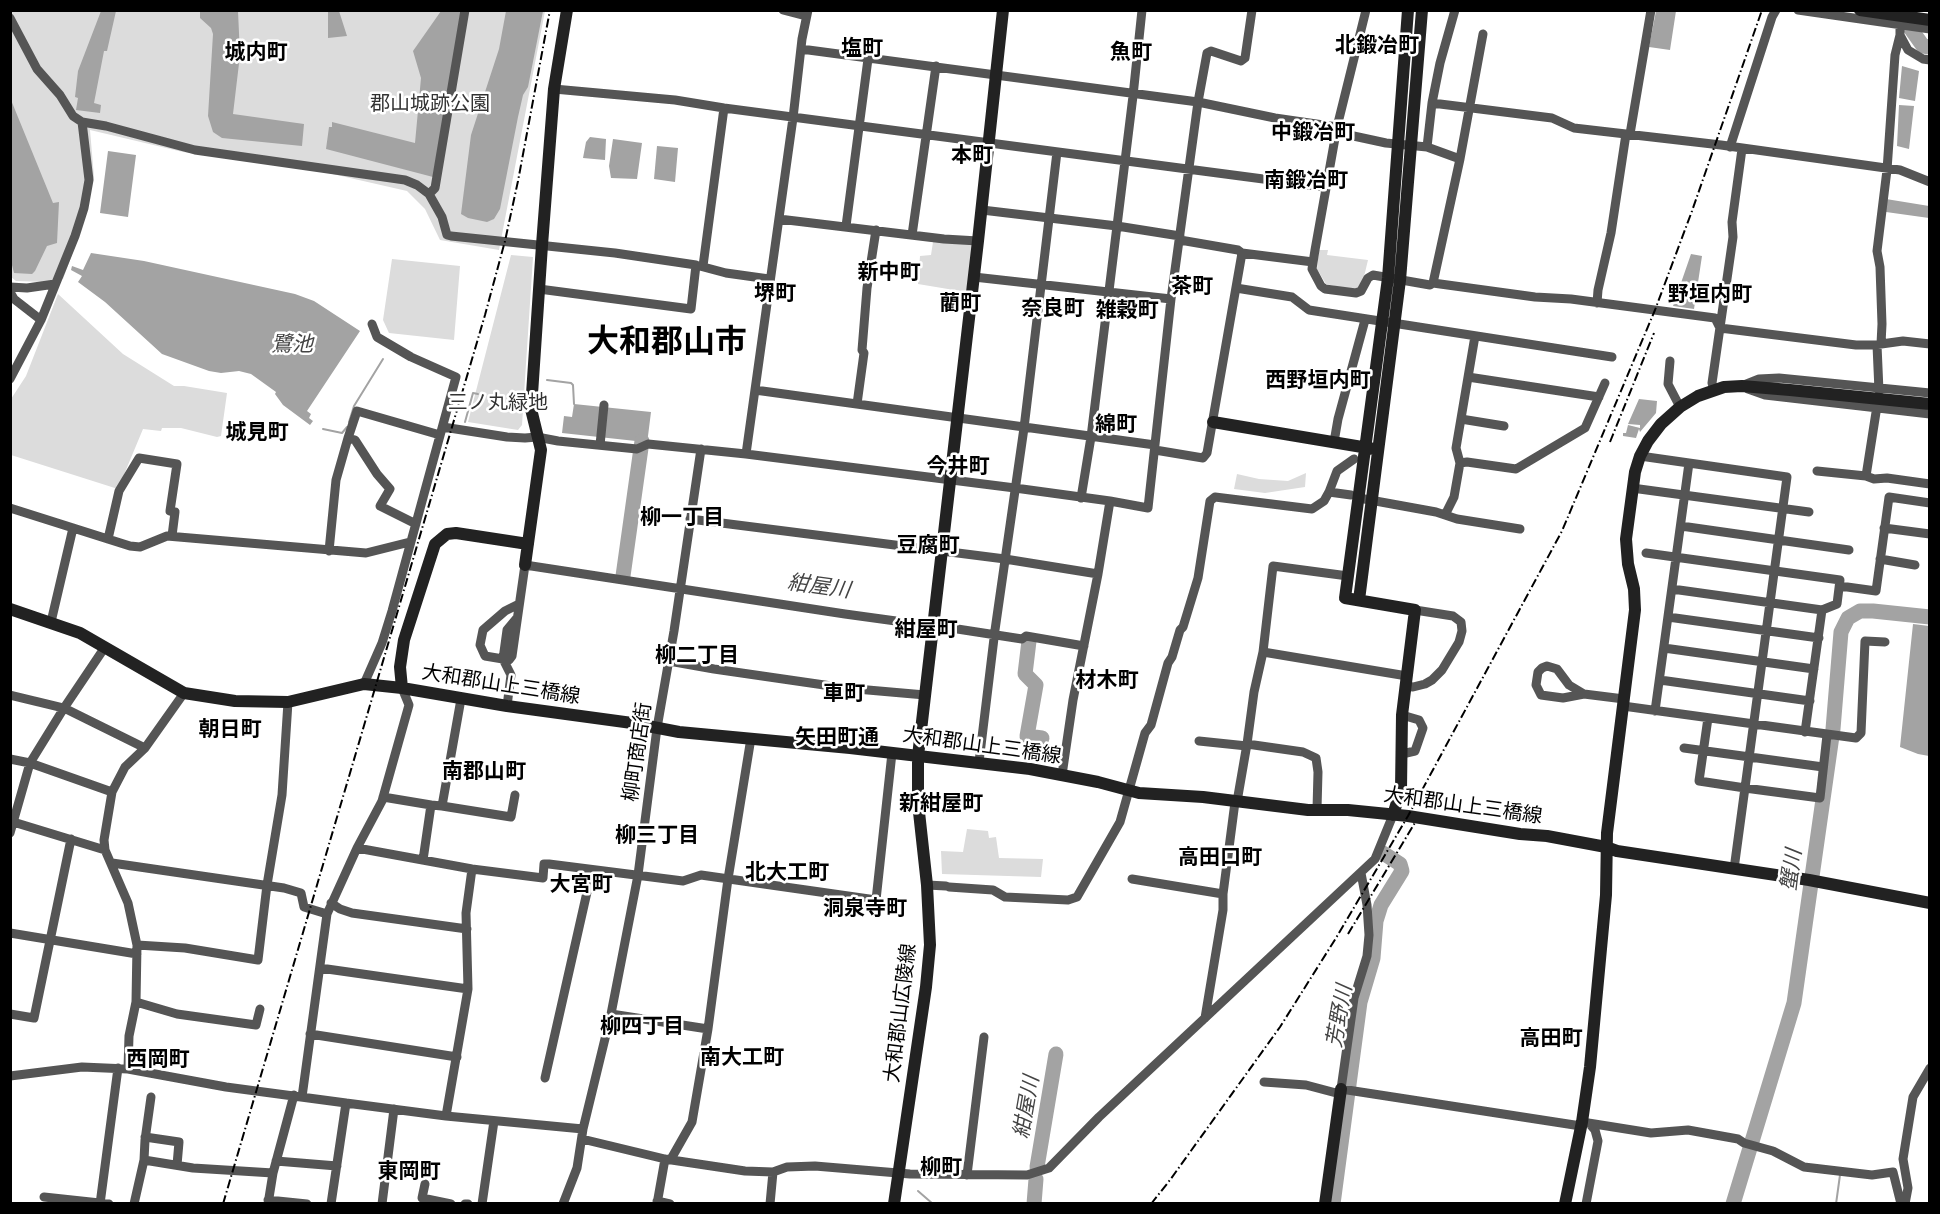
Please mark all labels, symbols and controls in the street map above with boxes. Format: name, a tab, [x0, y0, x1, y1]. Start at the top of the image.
district label: 北鍛冶町	[1335, 32, 1419, 58]
district label: 塩町	[841, 35, 883, 61]
district label: 城内町	[225, 39, 287, 65]
district label: 魚町	[1110, 39, 1152, 65]
park label: 郡山城跡公園	[370, 91, 490, 115]
district label: 中鍛冶町	[1271, 119, 1355, 145]
district label: 本町	[951, 142, 993, 168]
district label: 南鍛冶町	[1264, 167, 1348, 193]
district label: 新中町	[858, 259, 920, 285]
district label: 茶町	[1171, 273, 1213, 299]
district label: 堺町	[754, 280, 796, 306]
district label: 野垣内町	[1668, 281, 1752, 307]
district label: 藺町	[939, 290, 981, 316]
district label: 奈良町	[1022, 295, 1084, 321]
district label: 雑穀町	[1096, 297, 1158, 323]
district label: 大和郡山市	[587, 322, 747, 360]
water label: 鷺池	[271, 331, 313, 357]
district label: 西野垣内町	[1266, 367, 1370, 393]
park label: 三ノ丸緑地	[448, 390, 548, 414]
district label: 綿町	[1095, 411, 1137, 437]
district label: 城見町	[226, 419, 288, 445]
district label: 今井町	[927, 453, 989, 479]
district label: 柳一丁目	[640, 504, 724, 530]
district label: 豆腐町	[897, 532, 959, 558]
water label: 紺屋川	[786, 569, 852, 603]
district label: 紺屋町	[895, 616, 957, 642]
district label: 柳二丁目	[655, 642, 739, 668]
street label: 大和郡山上三橋線	[420, 660, 582, 708]
district label: 材木町	[1076, 667, 1138, 693]
district label: 車町	[823, 680, 865, 706]
street label: 柳町商店街	[618, 701, 656, 803]
district label: 朝日町	[199, 716, 261, 742]
street label: 大和郡山上三橋線	[901, 722, 1063, 768]
district label: 矢田町通	[795, 724, 879, 750]
district label: 南郡山町	[442, 758, 526, 784]
street label: 大和郡山上三橋線	[1382, 782, 1544, 828]
district label: 新紺屋町	[899, 790, 983, 816]
district label: 柳三丁目	[615, 822, 699, 848]
district label: 高田口町	[1178, 844, 1262, 870]
water label: 蟹川	[1776, 847, 1806, 893]
district label: 北大工町	[745, 859, 829, 885]
district label: 大宮町	[550, 871, 612, 897]
district label: 洞泉寺町	[823, 895, 907, 921]
street label: 大和郡山広陵線	[880, 942, 920, 1084]
water label: 芳野川	[1321, 983, 1357, 1049]
district label: 柳四丁目	[600, 1013, 684, 1039]
district label: 高田町	[1520, 1025, 1582, 1051]
district label: 南大工町	[700, 1044, 784, 1070]
district label: 西岡町	[127, 1046, 189, 1072]
water label: 紺屋川	[1008, 1074, 1044, 1140]
district label: 柳町	[920, 1154, 962, 1180]
district label: 東岡町	[378, 1158, 440, 1184]

